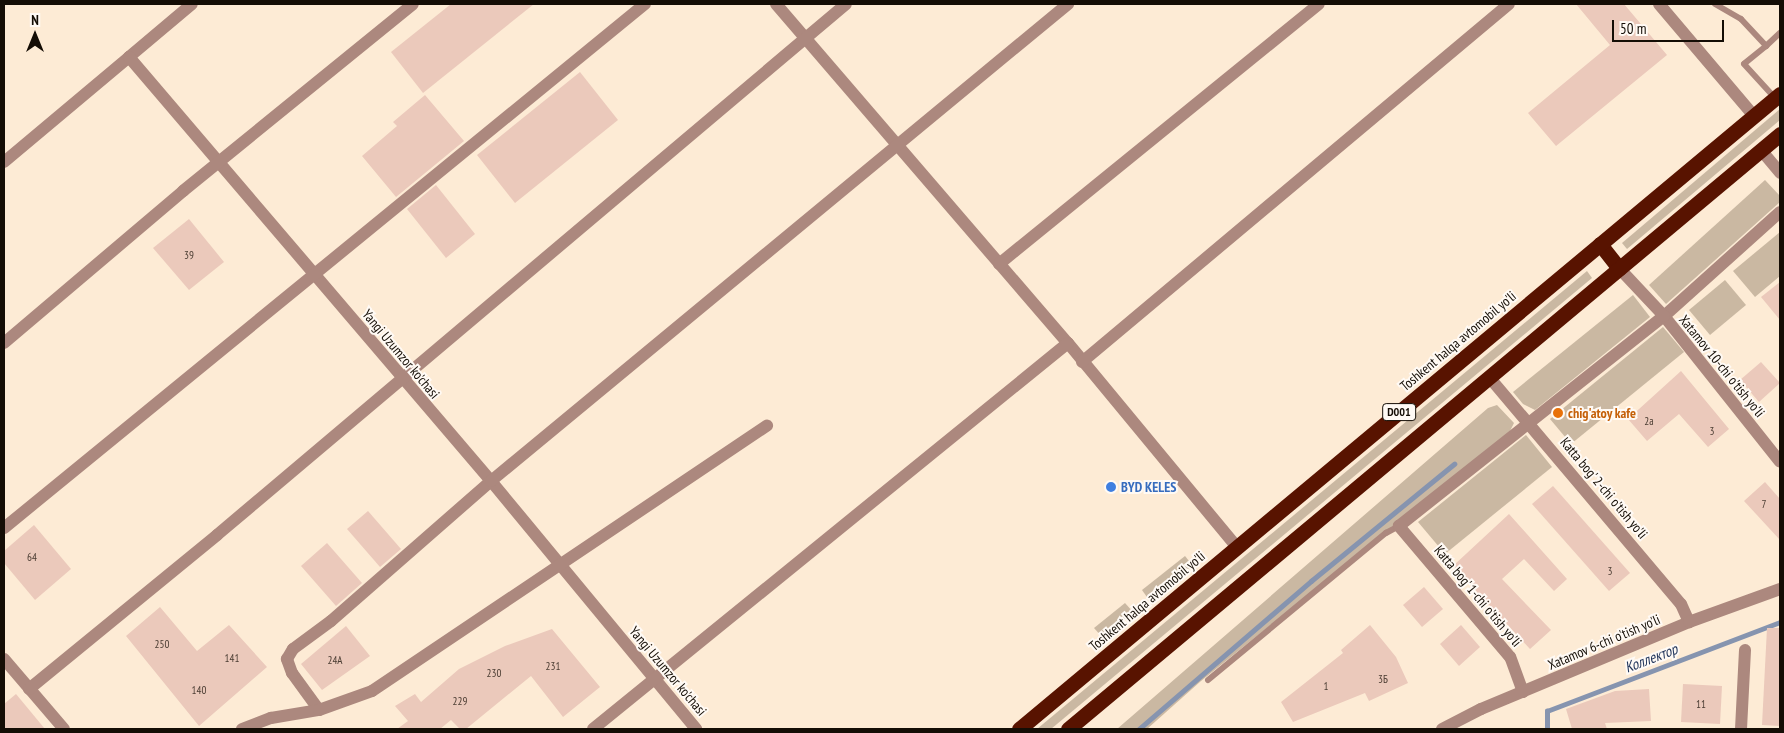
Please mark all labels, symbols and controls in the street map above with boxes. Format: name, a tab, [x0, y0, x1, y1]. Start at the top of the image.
north arrow	[10, 10, 60, 60]
scale bar	[1614, 10, 1726, 42]
text: N	[31, 11, 39, 29]
text: 50 m	[1620, 19, 1646, 38]
house number: 39	[184, 248, 194, 262]
street label: Toshkent halqa avtomobil yo'li	[1397, 288, 1519, 394]
street label: Yangi Uzumzor ko'chasi	[359, 306, 443, 402]
street label: Xatamov 10-chi o'tish yo'li	[1675, 311, 1769, 421]
road number: D001	[1382, 402, 1416, 422]
place label: chig'atoy kafe	[1568, 405, 1636, 421]
marker: chig'atoy kafe	[1552, 407, 1564, 419]
house number: 2а	[1644, 414, 1654, 428]
house number: 3	[1710, 424, 1714, 438]
street label: Katta bog' 2-chi o'tish yo'li	[1556, 434, 1652, 542]
place label: BYD KELES	[1121, 479, 1177, 495]
marker: BYD KELES	[1105, 481, 1117, 493]
house number: 7	[1762, 497, 1766, 511]
street label: Katta bog' 1-chi o'tish yo'li	[1430, 542, 1526, 650]
street label: Toshkent halqa avtomobil yo'li	[1086, 548, 1208, 654]
house number: 64	[27, 550, 37, 564]
house number: 3	[1608, 564, 1612, 578]
street label: Xatamov 6-chi o'tish yo'li	[1545, 611, 1663, 673]
street label: Yangi Uzumzor ko'chasi	[626, 623, 710, 719]
house number: 250	[155, 637, 169, 651]
water label: Коллектор	[1622, 640, 1680, 676]
house number: 141	[225, 651, 239, 665]
house number: 24A	[327, 653, 343, 667]
house number: 231	[546, 659, 560, 673]
house number: 230	[487, 666, 501, 680]
house number: 3Б	[1378, 672, 1388, 686]
house number: 1	[1324, 679, 1328, 693]
house number: 140	[192, 683, 206, 697]
house number: 229	[453, 694, 467, 708]
house number: 11	[1696, 697, 1706, 711]

